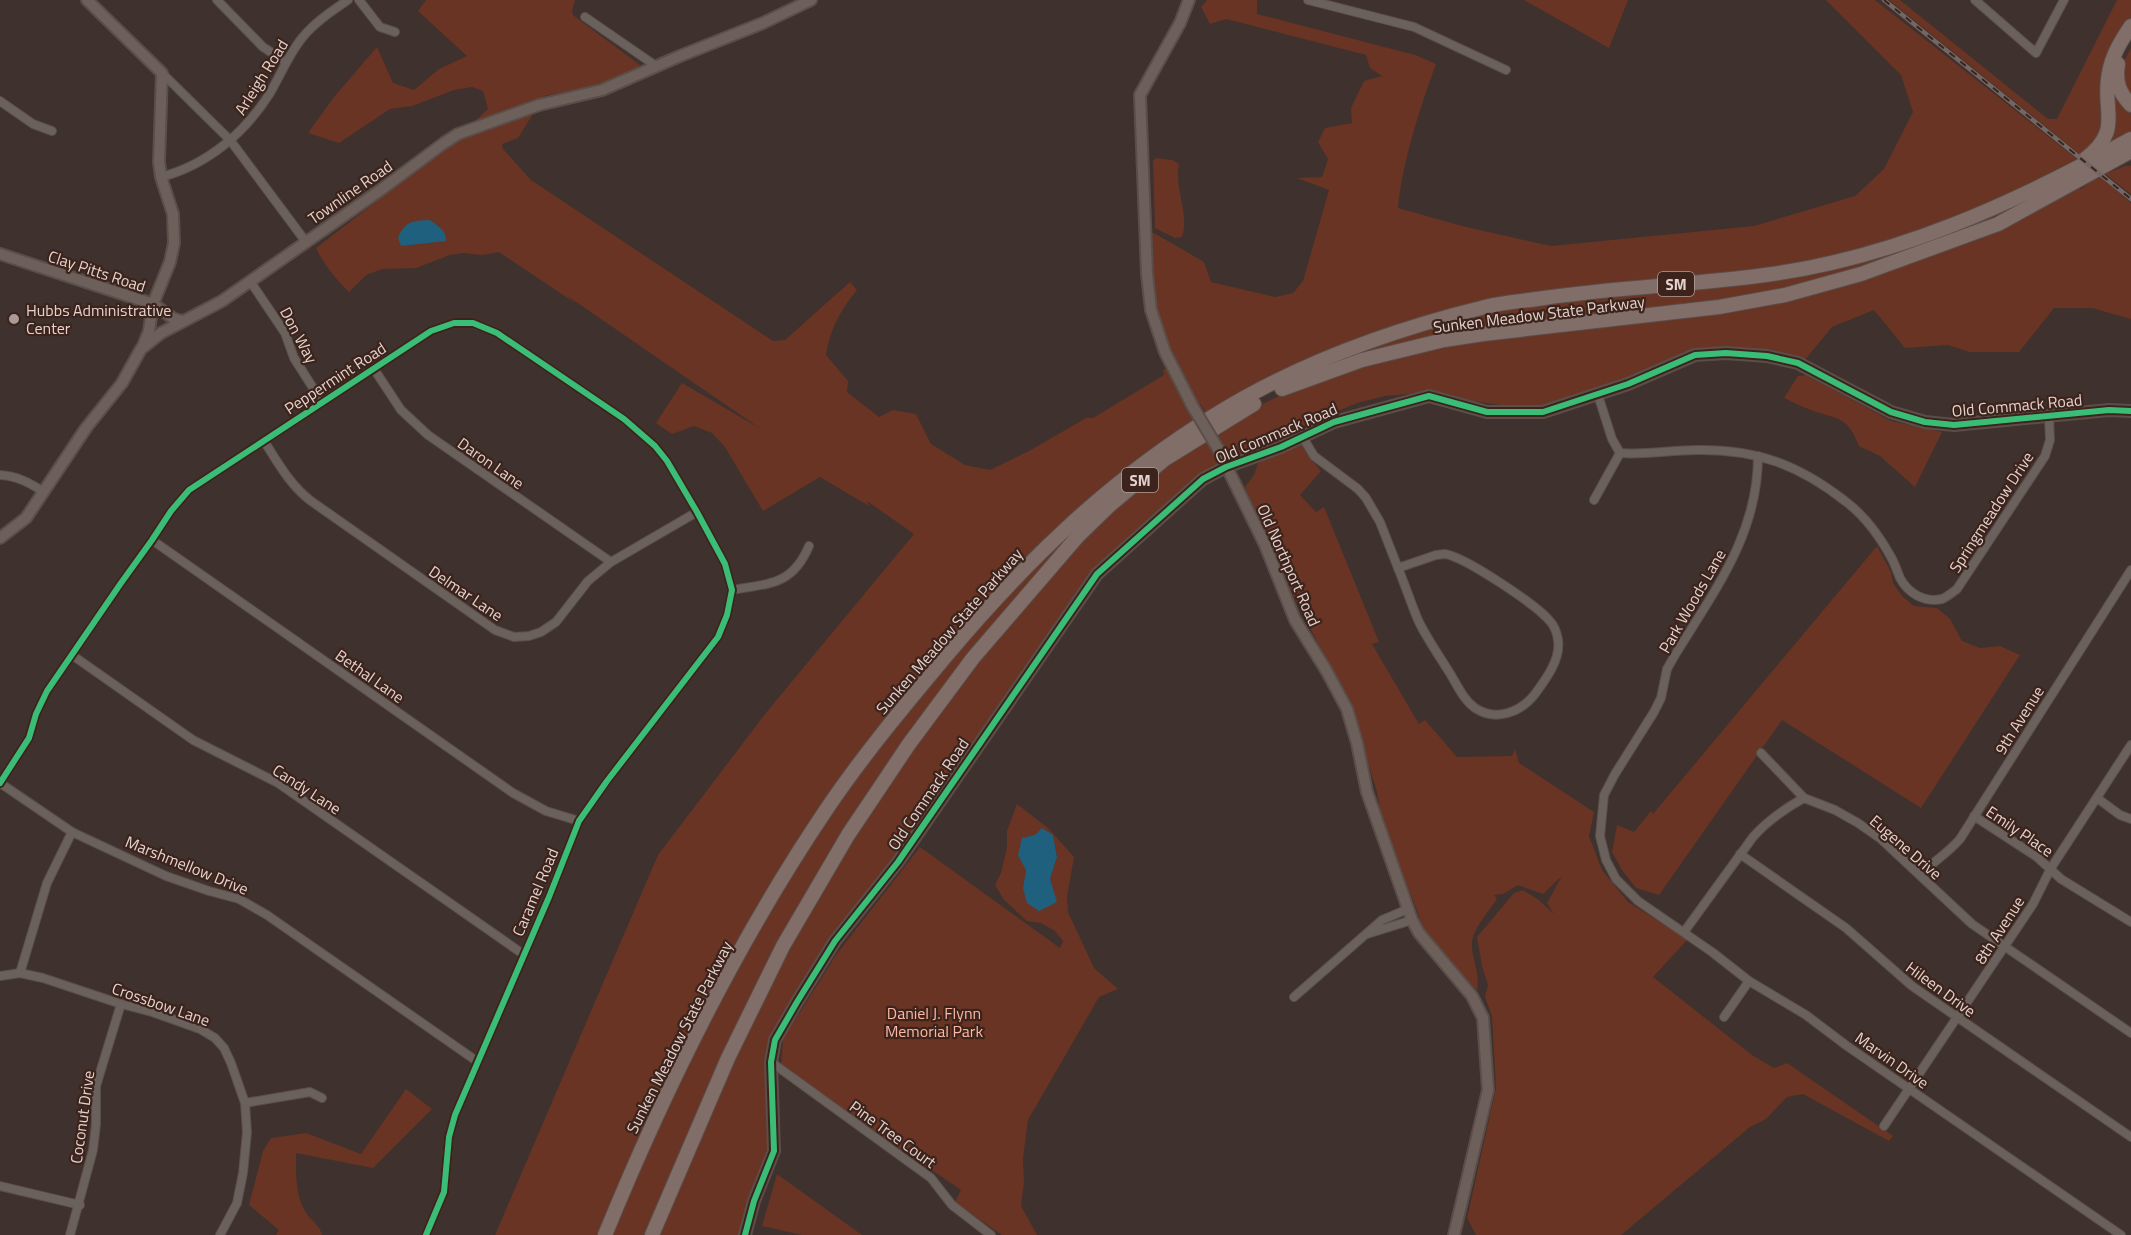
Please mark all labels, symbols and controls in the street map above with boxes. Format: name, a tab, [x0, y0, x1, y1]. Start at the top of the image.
street label: Arleigh Road	[228, 34, 294, 120]
street label: Townline Road	[303, 154, 397, 230]
street label: Clay Pitts Road	[45, 244, 149, 298]
road number: SM	[1658, 272, 1694, 296]
street label: Sunken Meadow State Parkway	[1432, 289, 1647, 339]
place label: Hubbs Administrative Center	[26, 298, 171, 340]
street label: Don Way	[274, 303, 324, 368]
marker: Hubbs Administrative Center	[7, 312, 21, 326]
street label: Peppermint Road	[279, 336, 391, 420]
street label: Old Commack Road	[1951, 387, 2083, 423]
street label: Old Commack Road	[1211, 396, 1341, 470]
street label: Daron Lane	[453, 431, 529, 495]
street label: Springmeadow Drive	[1943, 447, 2039, 577]
road number: SM	[1122, 468, 1158, 492]
street label: Old Northport Road	[1251, 500, 1327, 630]
street label: Sunken Meadow State Parkway	[870, 542, 1028, 719]
street label: Park Woods Lane	[1652, 544, 1732, 658]
street label: Delmar Lane	[424, 559, 508, 627]
street label: Bethal Lane	[330, 643, 410, 709]
street label: 9th Avenue	[1988, 681, 2050, 759]
street label: Old Commack Road	[881, 733, 975, 855]
street label: Candy Lane	[268, 758, 346, 820]
street label: Emily Place	[1981, 800, 2059, 862]
street label: Eugene Drive	[1865, 809, 1947, 885]
street label: Marshmellow Drive	[122, 829, 252, 901]
street label: Caramel Road	[506, 844, 564, 940]
street label: 8th Avenue	[1968, 891, 2030, 969]
street label: Sunken Meadow State Parkway	[620, 936, 738, 1137]
street label: Hileen Drive	[1901, 955, 1981, 1023]
street label: Crossbow Lane	[109, 976, 213, 1032]
park label: Daniel J. Flynn Memorial Park	[885, 1001, 983, 1043]
street label: Marvin Drive	[1850, 1026, 1934, 1094]
street label: Coconut Drive	[64, 1069, 100, 1165]
street label: Pine Tree Court	[845, 1094, 942, 1174]

